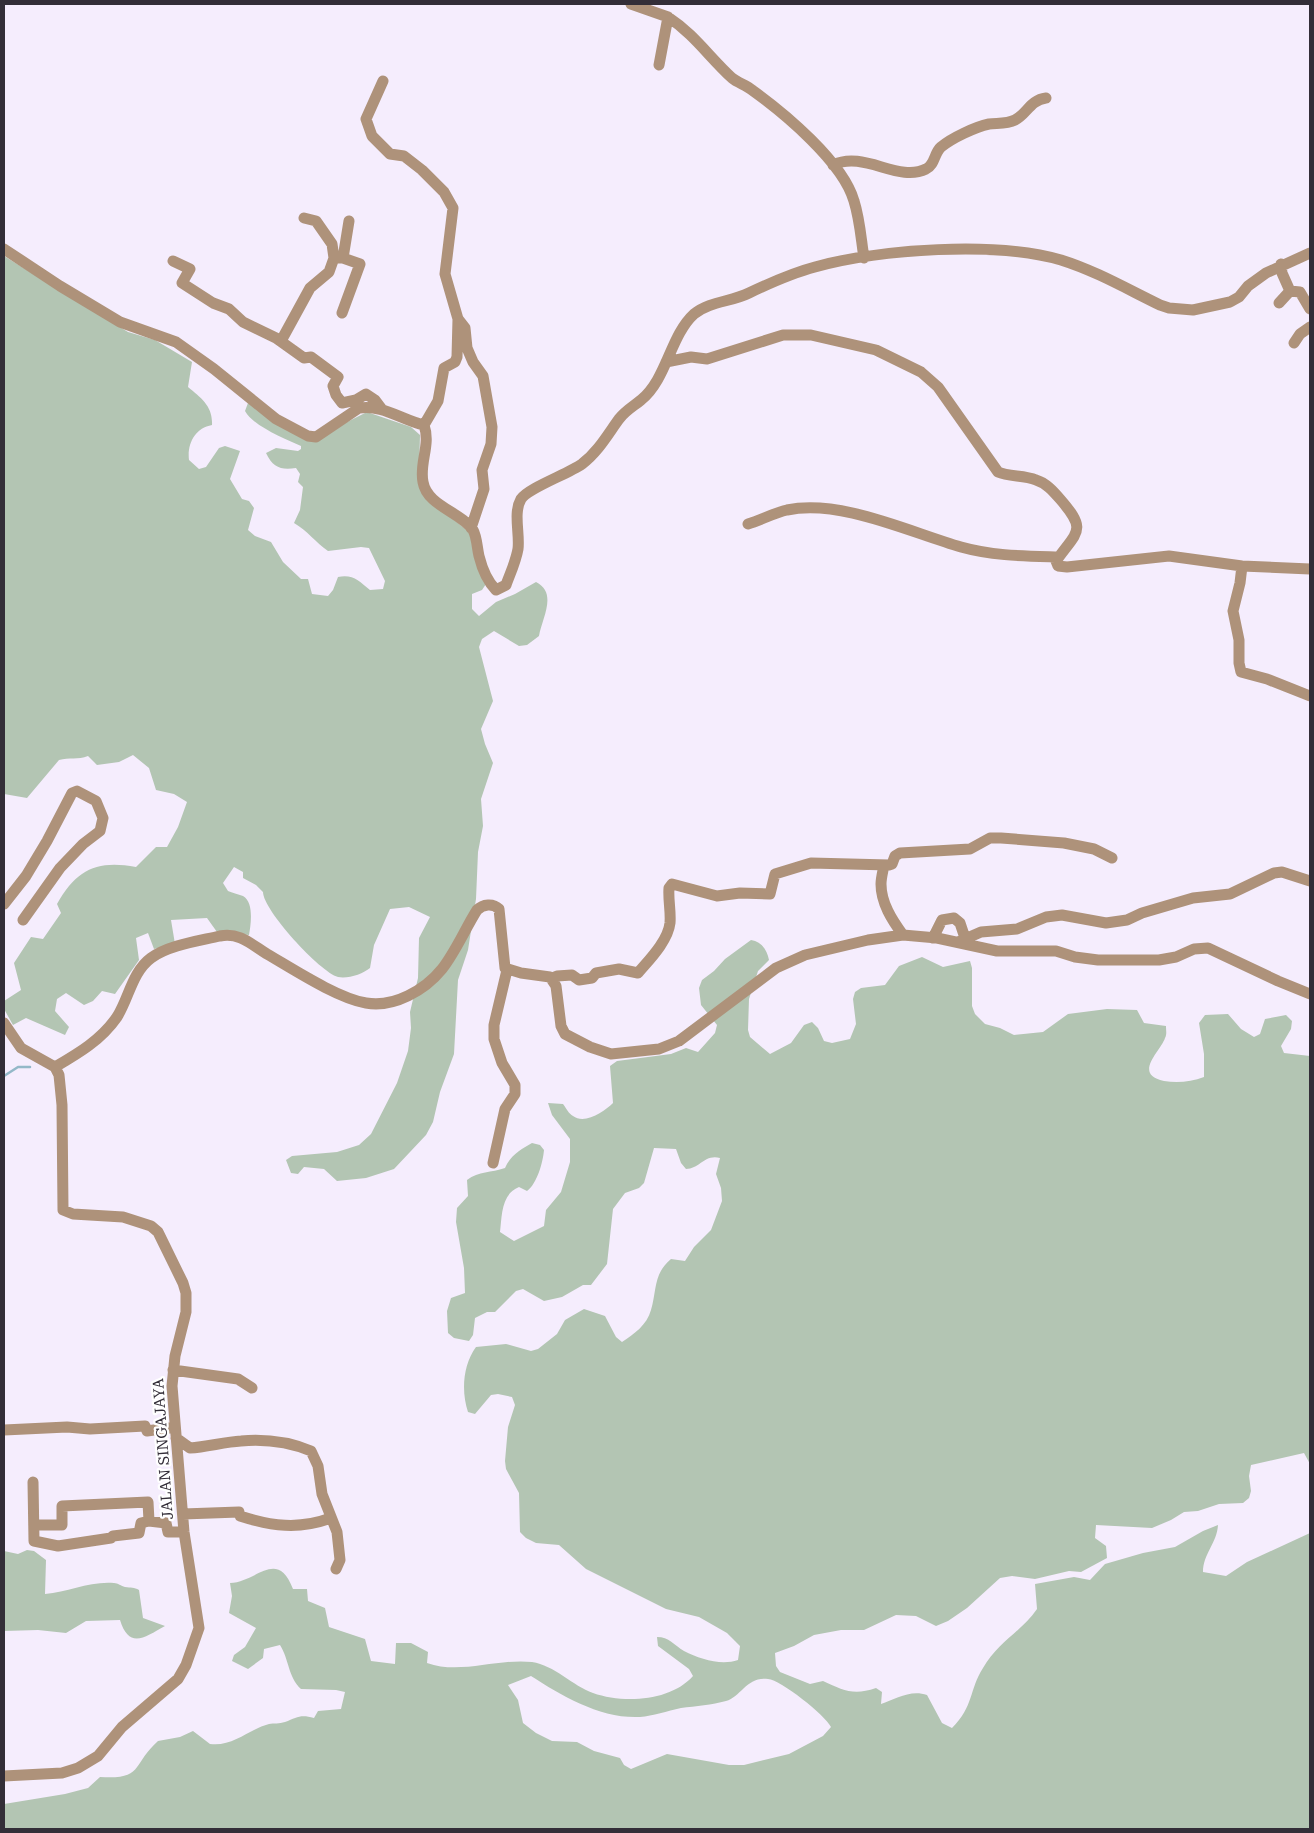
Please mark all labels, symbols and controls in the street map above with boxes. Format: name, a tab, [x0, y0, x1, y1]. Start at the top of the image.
street label: JALAN SINGAJAYA	[149, 1377, 177, 1520]

